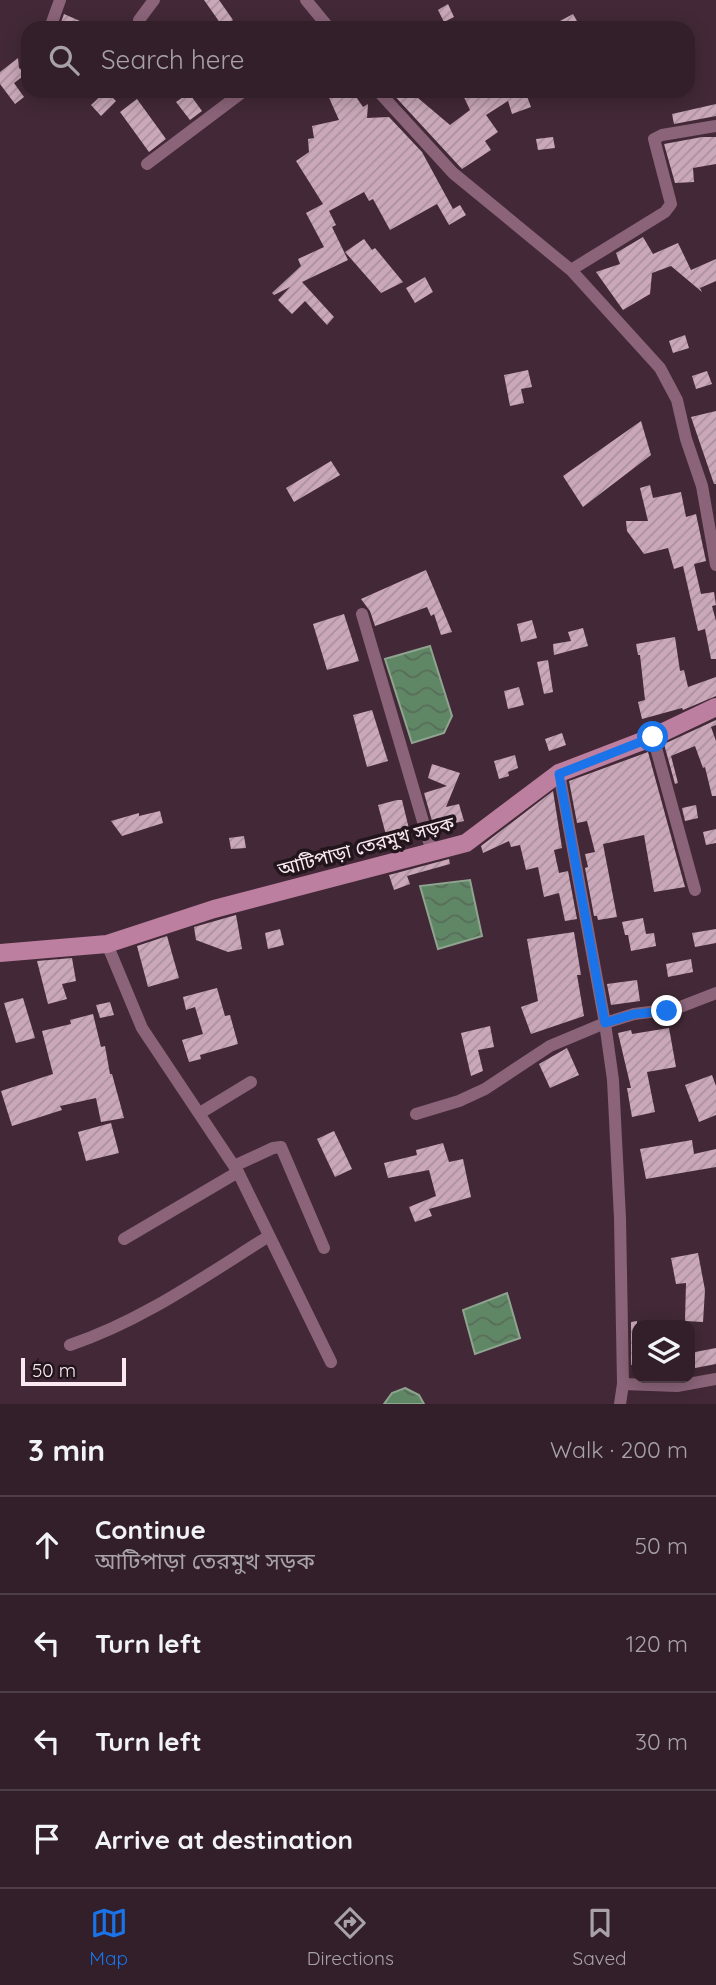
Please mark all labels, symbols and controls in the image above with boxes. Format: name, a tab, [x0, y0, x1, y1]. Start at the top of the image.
search box	[21, 21, 695, 98]
icon: search	[45, 41, 83, 79]
text: Search here	[101, 43, 245, 76]
route start	[637, 721, 668, 752]
street label: আটিপাড়া তেরমুখ সড়ক	[274, 811, 457, 881]
route end	[651, 995, 682, 1026]
map controls	[632, 1320, 695, 1383]
button: layers	[632, 1320, 695, 1383]
scale bar	[21, 1355, 126, 1387]
text: 50 m	[32, 1358, 76, 1382]
text: 3 min	[28, 1431, 105, 1469]
text: Walk · 200 m	[550, 1435, 688, 1464]
text: Continue	[95, 1513, 206, 1546]
icon: ahead	[28, 1526, 66, 1564]
text: 50 m	[635, 1531, 688, 1560]
text: আটিপাড়া তেরমুখ সড়ক	[95, 1546, 315, 1575]
icon: left	[28, 1624, 66, 1662]
text: Turn left	[95, 1627, 202, 1660]
text: 120 m	[626, 1629, 688, 1658]
icon: left	[28, 1722, 66, 1760]
text: Turn left	[95, 1725, 202, 1758]
text: 30 m	[635, 1727, 688, 1756]
icon: arrive	[28, 1820, 66, 1858]
text: Arrive at destination	[95, 1823, 353, 1856]
tab: Map	[89, 1904, 128, 1970]
tab: Directions	[307, 1904, 394, 1970]
tab: Saved	[572, 1904, 627, 1970]

